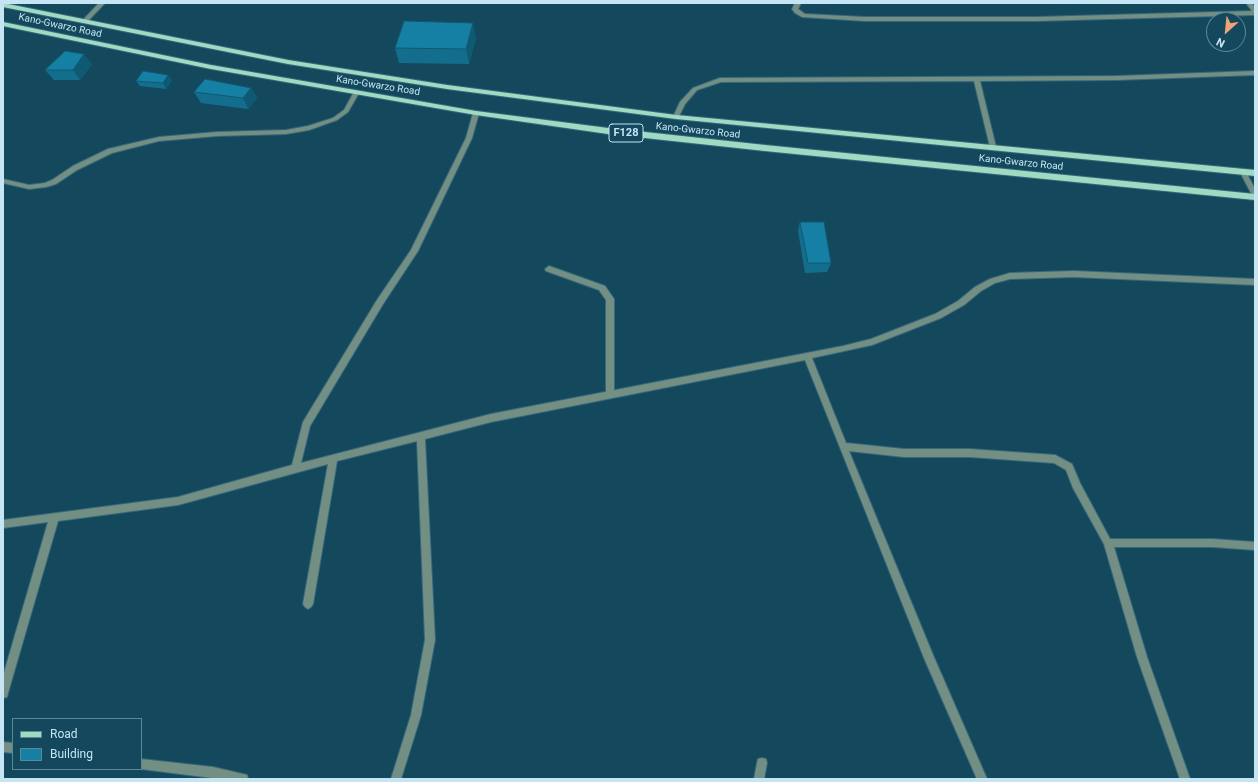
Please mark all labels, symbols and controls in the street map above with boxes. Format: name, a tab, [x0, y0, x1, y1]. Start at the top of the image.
street label: Kano-Gwarzo Road	[17, 11, 103, 41]
north arrow	[1206, 12, 1246, 52]
text: N	[1214, 35, 1227, 50]
street label: Kano-Gwarzo Road	[335, 73, 421, 99]
street label: Kano-Gwarzo Road	[655, 121, 741, 141]
road number: F128	[609, 124, 643, 142]
street label: Kano-Gwarzo Road	[978, 153, 1064, 173]
legend	[12, 718, 142, 770]
text: Road	[50, 727, 78, 741]
text: Building	[50, 747, 93, 761]

